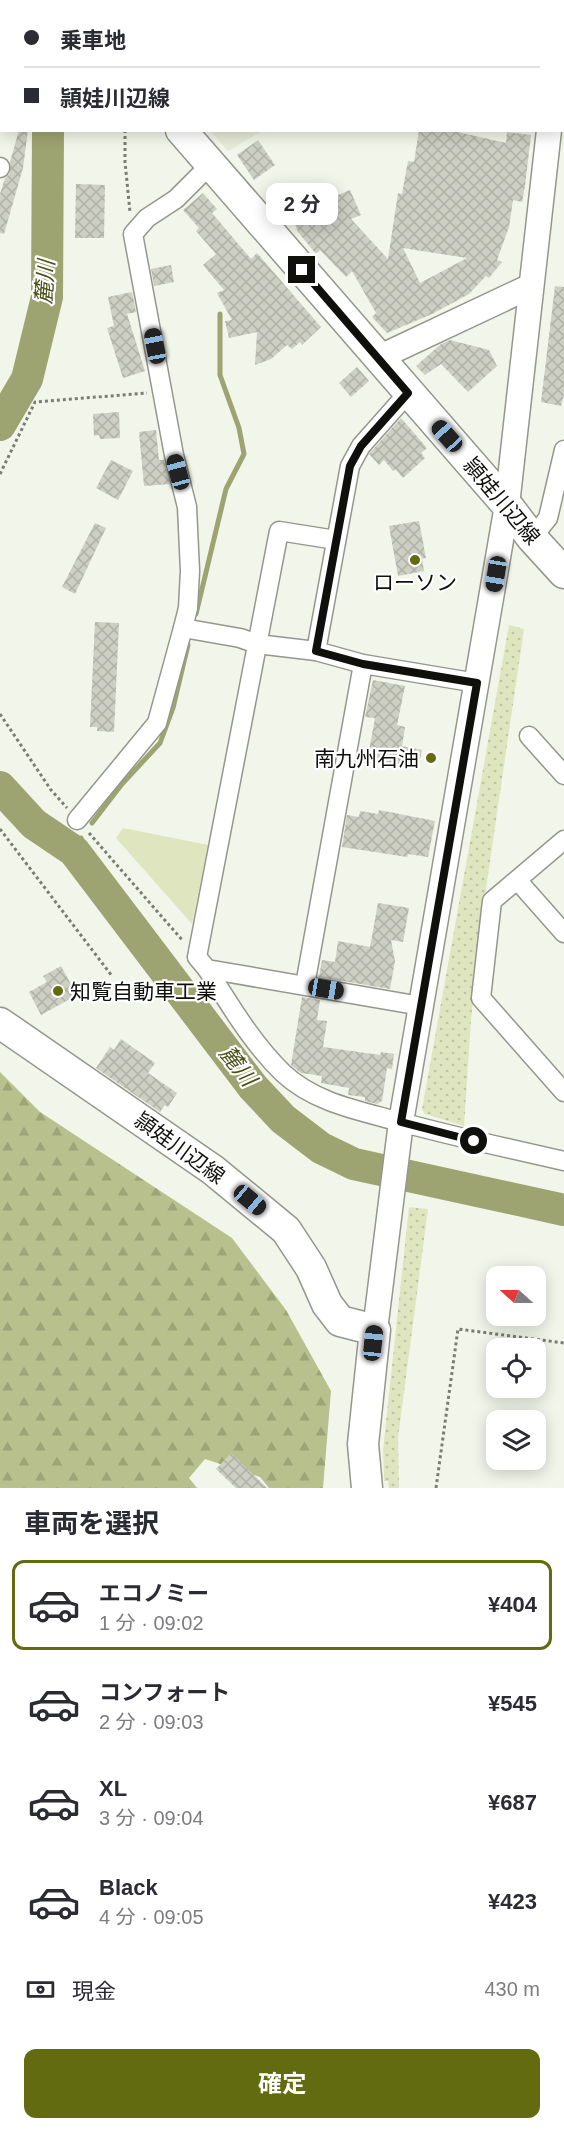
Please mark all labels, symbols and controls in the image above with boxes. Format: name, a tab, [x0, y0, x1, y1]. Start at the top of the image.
text: 乗車地	[60, 28, 126, 53]
text: 頴娃川辺線	[60, 86, 170, 111]
callout: 2 分	[266, 183, 338, 225]
text: 2 分	[284, 193, 320, 215]
route end	[288, 256, 315, 283]
water label: 麓川	[31, 257, 59, 305]
car	[143, 327, 167, 365]
car	[428, 417, 466, 455]
car	[165, 452, 191, 492]
street label: 頴娃川辺線	[459, 453, 545, 549]
marker: ローソン	[408, 553, 422, 567]
car	[484, 555, 508, 593]
place label: ローソン	[373, 571, 457, 594]
place label: 南九州石油	[314, 747, 419, 770]
marker: 南九州石油	[424, 751, 438, 765]
car	[307, 977, 345, 1001]
place label: 知覧自動車工業	[70, 980, 217, 1003]
marker: 知覧自動車工業	[51, 984, 65, 998]
water label: 麓川	[215, 1041, 263, 1093]
street label: 頴娃川辺線	[131, 1108, 229, 1188]
route start	[460, 1127, 487, 1154]
car	[230, 1182, 270, 1218]
north arrow	[486, 1266, 546, 1326]
map controls	[486, 1266, 546, 1470]
car	[362, 1324, 384, 1362]
button: locate	[486, 1338, 546, 1398]
button: layers	[486, 1410, 546, 1470]
text: 車両を選択	[24, 1509, 159, 1539]
icon: car	[27, 1578, 81, 1632]
text: エコノミー	[99, 1581, 209, 1606]
text: ¥404	[488, 1592, 537, 1617]
text: 1 分 · 09:02	[99, 1612, 204, 1634]
icon: car	[27, 1677, 81, 1731]
text: コンフォート	[99, 1680, 230, 1705]
text: ¥545	[488, 1691, 537, 1716]
text: 2 分 · 09:03	[99, 1711, 204, 1733]
icon: car	[27, 1776, 81, 1830]
text: XL	[99, 1776, 127, 1801]
text: ¥687	[488, 1790, 537, 1815]
text: 3 分 · 09:04	[99, 1807, 204, 1829]
icon: car	[27, 1875, 81, 1929]
text: Black	[99, 1875, 158, 1900]
text: ¥423	[488, 1889, 537, 1914]
text: 4 分 · 09:05	[99, 1906, 204, 1928]
icon: cash	[24, 1973, 57, 2006]
text: 430 m	[484, 1978, 540, 2000]
text: 現金	[72, 1979, 116, 2004]
button: 確定	[24, 2049, 540, 2118]

